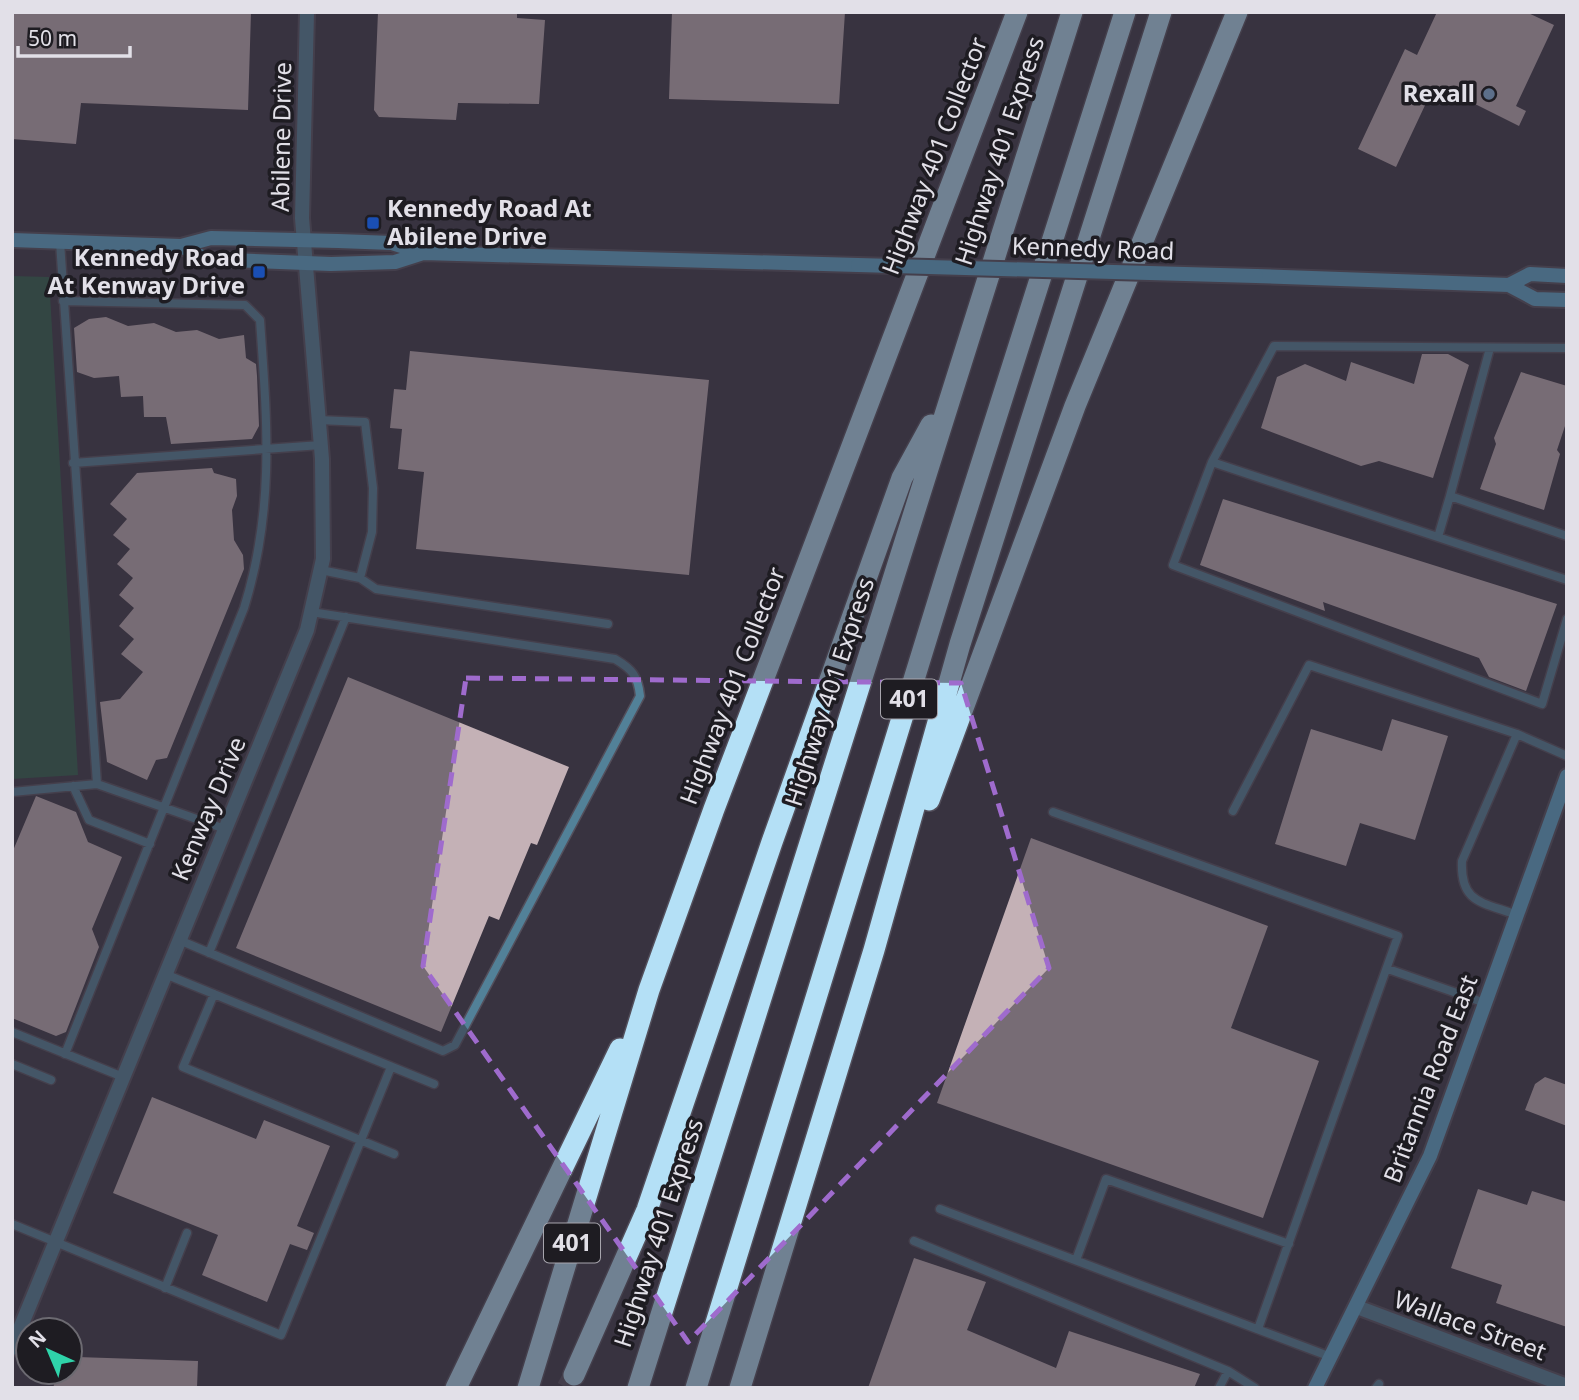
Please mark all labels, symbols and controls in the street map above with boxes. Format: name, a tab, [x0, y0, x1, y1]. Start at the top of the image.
scale bar	[18, 14, 130, 58]
text: 50 m	[28, 24, 77, 52]
street label: Highway 401 Collector	[873, 32, 994, 279]
street label: Highway 401 Express	[946, 32, 1051, 269]
street label: Abilene Drive	[263, 62, 298, 212]
place label: Rexall	[1403, 76, 1475, 109]
marker: Rexall	[1481, 86, 1497, 102]
place label: Kennedy Road At Abilene Drive	[387, 191, 591, 252]
marker: Kennedy Road At Abilene Drive	[365, 215, 381, 231]
street label: Kennedy Road	[1011, 228, 1175, 267]
place label: Kennedy Road At Kenway Drive	[48, 240, 245, 301]
marker: Kennedy Road At Kenway Drive	[251, 264, 267, 280]
street label: Highway 401 Collector	[671, 562, 792, 809]
street label: Highway 401 Express	[776, 573, 881, 810]
road number: 401	[881, 680, 937, 719]
street label: Kenway Drive	[162, 731, 253, 885]
street label: Britannia Road East	[1375, 969, 1485, 1187]
street label: Highway 401 Express	[605, 1114, 710, 1351]
road number: 401	[544, 1224, 600, 1262]
street label: Wallace Street	[1390, 1282, 1551, 1367]
north arrow	[14, 1316, 84, 1386]
text: N	[23, 1324, 52, 1353]

